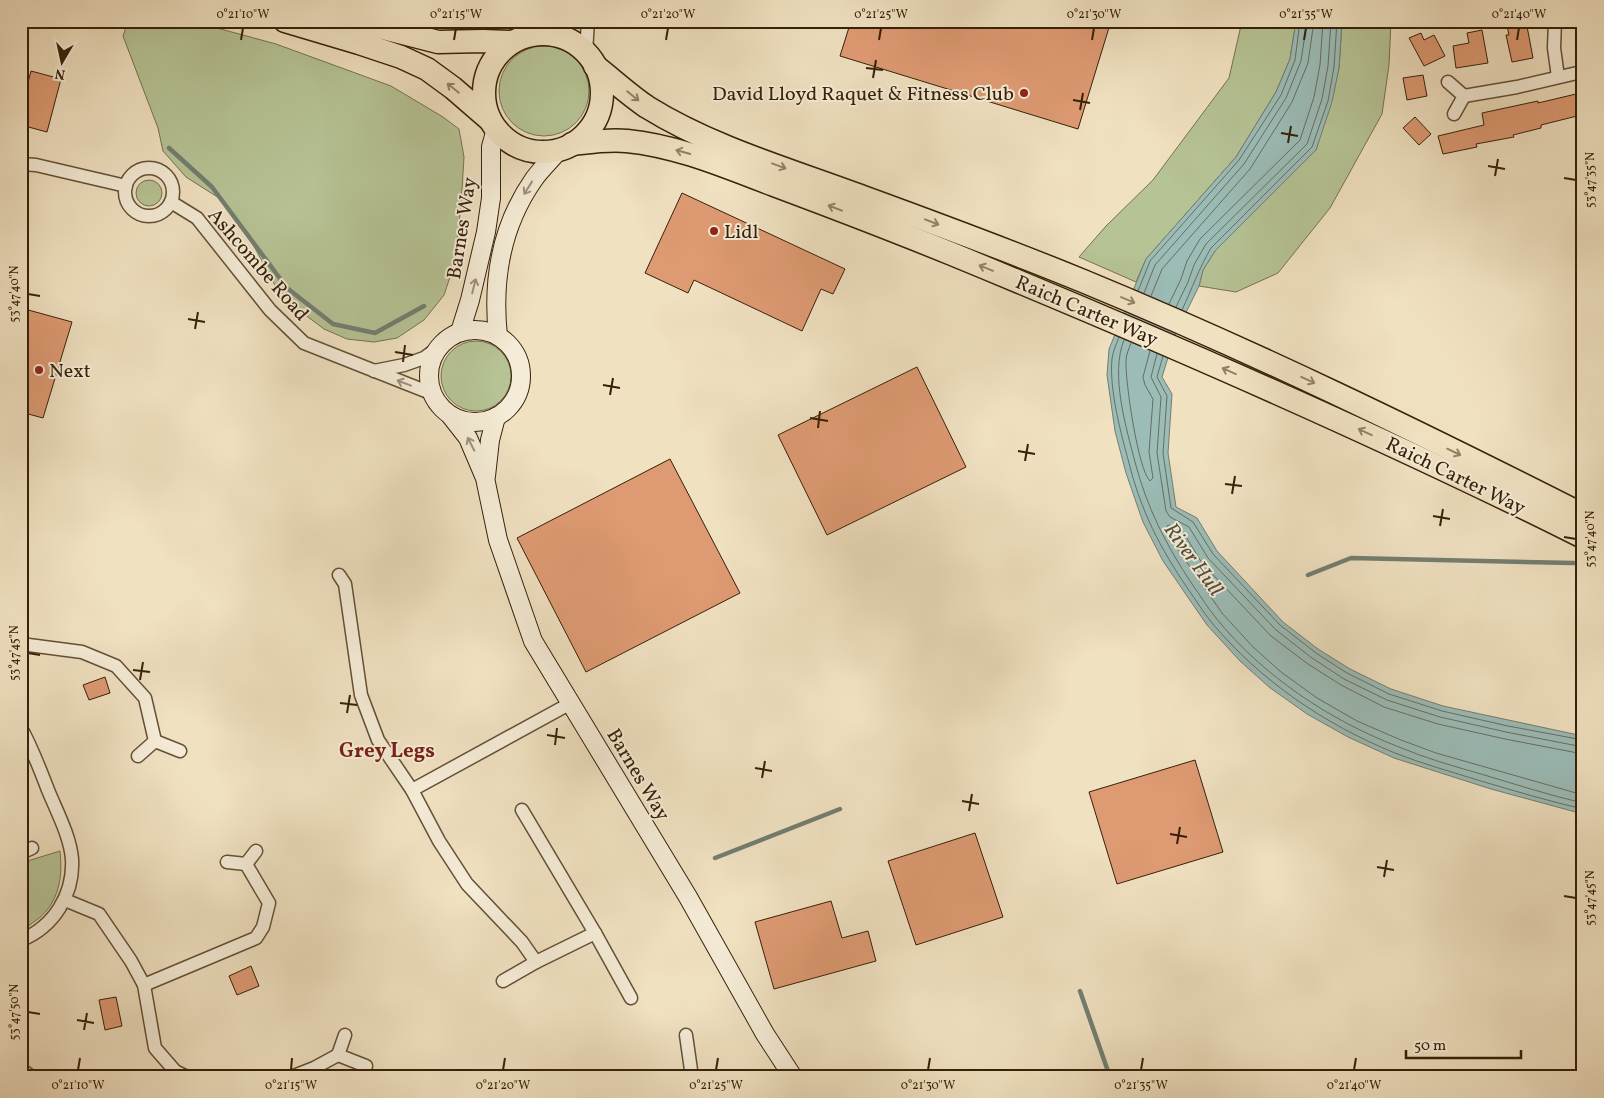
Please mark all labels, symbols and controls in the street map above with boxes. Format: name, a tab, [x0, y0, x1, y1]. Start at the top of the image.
text: 0°21'10"W	[216, 7, 270, 23]
text: 0°21'15"W	[430, 7, 482, 23]
text: 0°21'20"W	[641, 7, 695, 23]
text: 0°21'25"W	[854, 7, 908, 23]
text: 0°21'30"W	[1067, 7, 1121, 23]
text: 0°21'35"W	[1279, 7, 1333, 23]
text: 0°21'40"W	[1492, 7, 1546, 23]
north arrow	[38, 38, 88, 88]
text: N	[54, 63, 67, 84]
place label: David Lloyd Raquet & Fitness Club	[712, 81, 1014, 109]
one-way arrow	[447, 83, 460, 94]
marker: David Lloyd Raquet & Fitness Club	[1018, 87, 1030, 99]
one-way arrow	[627, 91, 640, 102]
one-way arrow	[675, 147, 691, 157]
text: 53°47'35"N	[1583, 152, 1599, 208]
one-way arrow	[771, 162, 786, 171]
street label: Barnes Way	[441, 175, 485, 281]
one-way arrow	[523, 181, 534, 195]
street label: Ashcombe Road	[201, 203, 314, 328]
one-way arrow	[828, 203, 843, 212]
one-way arrow	[924, 218, 939, 228]
place label: Lidl	[724, 219, 759, 247]
marker: Lidl	[708, 225, 720, 237]
one-way arrow	[979, 263, 994, 272]
text: 53°47'40"N	[7, 266, 23, 322]
street label: Raich Carter Way	[1011, 269, 1162, 355]
one-way arrow	[470, 278, 479, 294]
one-way arrow	[1120, 296, 1135, 306]
place label: Next	[49, 358, 91, 386]
marker: Next	[33, 364, 45, 376]
one-way arrow	[1222, 365, 1237, 375]
one-way arrow	[1300, 376, 1315, 385]
one-way arrow	[397, 377, 412, 387]
one-way arrow	[1358, 427, 1373, 437]
street label: Raich Carter Way	[1381, 431, 1530, 523]
one-way arrow	[466, 437, 476, 452]
one-way arrow	[1446, 447, 1461, 457]
text: 53°47'40"N	[1583, 511, 1599, 567]
water label: River Hull	[1156, 517, 1229, 603]
text: 53°47'45"N	[7, 625, 23, 681]
street label: Barnes Way	[599, 724, 676, 827]
district label: Grey Legs	[339, 737, 435, 766]
text: 53°47'45"N	[1583, 870, 1599, 926]
text: 53°47'50"N	[7, 984, 23, 1040]
scale bar	[1406, 1028, 1522, 1060]
text: 50 m	[1414, 1036, 1446, 1057]
text: 0°21'10"W	[51, 1078, 105, 1094]
text: 0°21'15"W	[265, 1078, 317, 1094]
text: 0°21'20"W	[476, 1078, 530, 1094]
text: 0°21'25"W	[689, 1078, 743, 1094]
text: 0°21'30"W	[901, 1078, 955, 1094]
text: 0°21'35"W	[1114, 1078, 1168, 1094]
text: 0°21'40"W	[1327, 1078, 1381, 1094]

